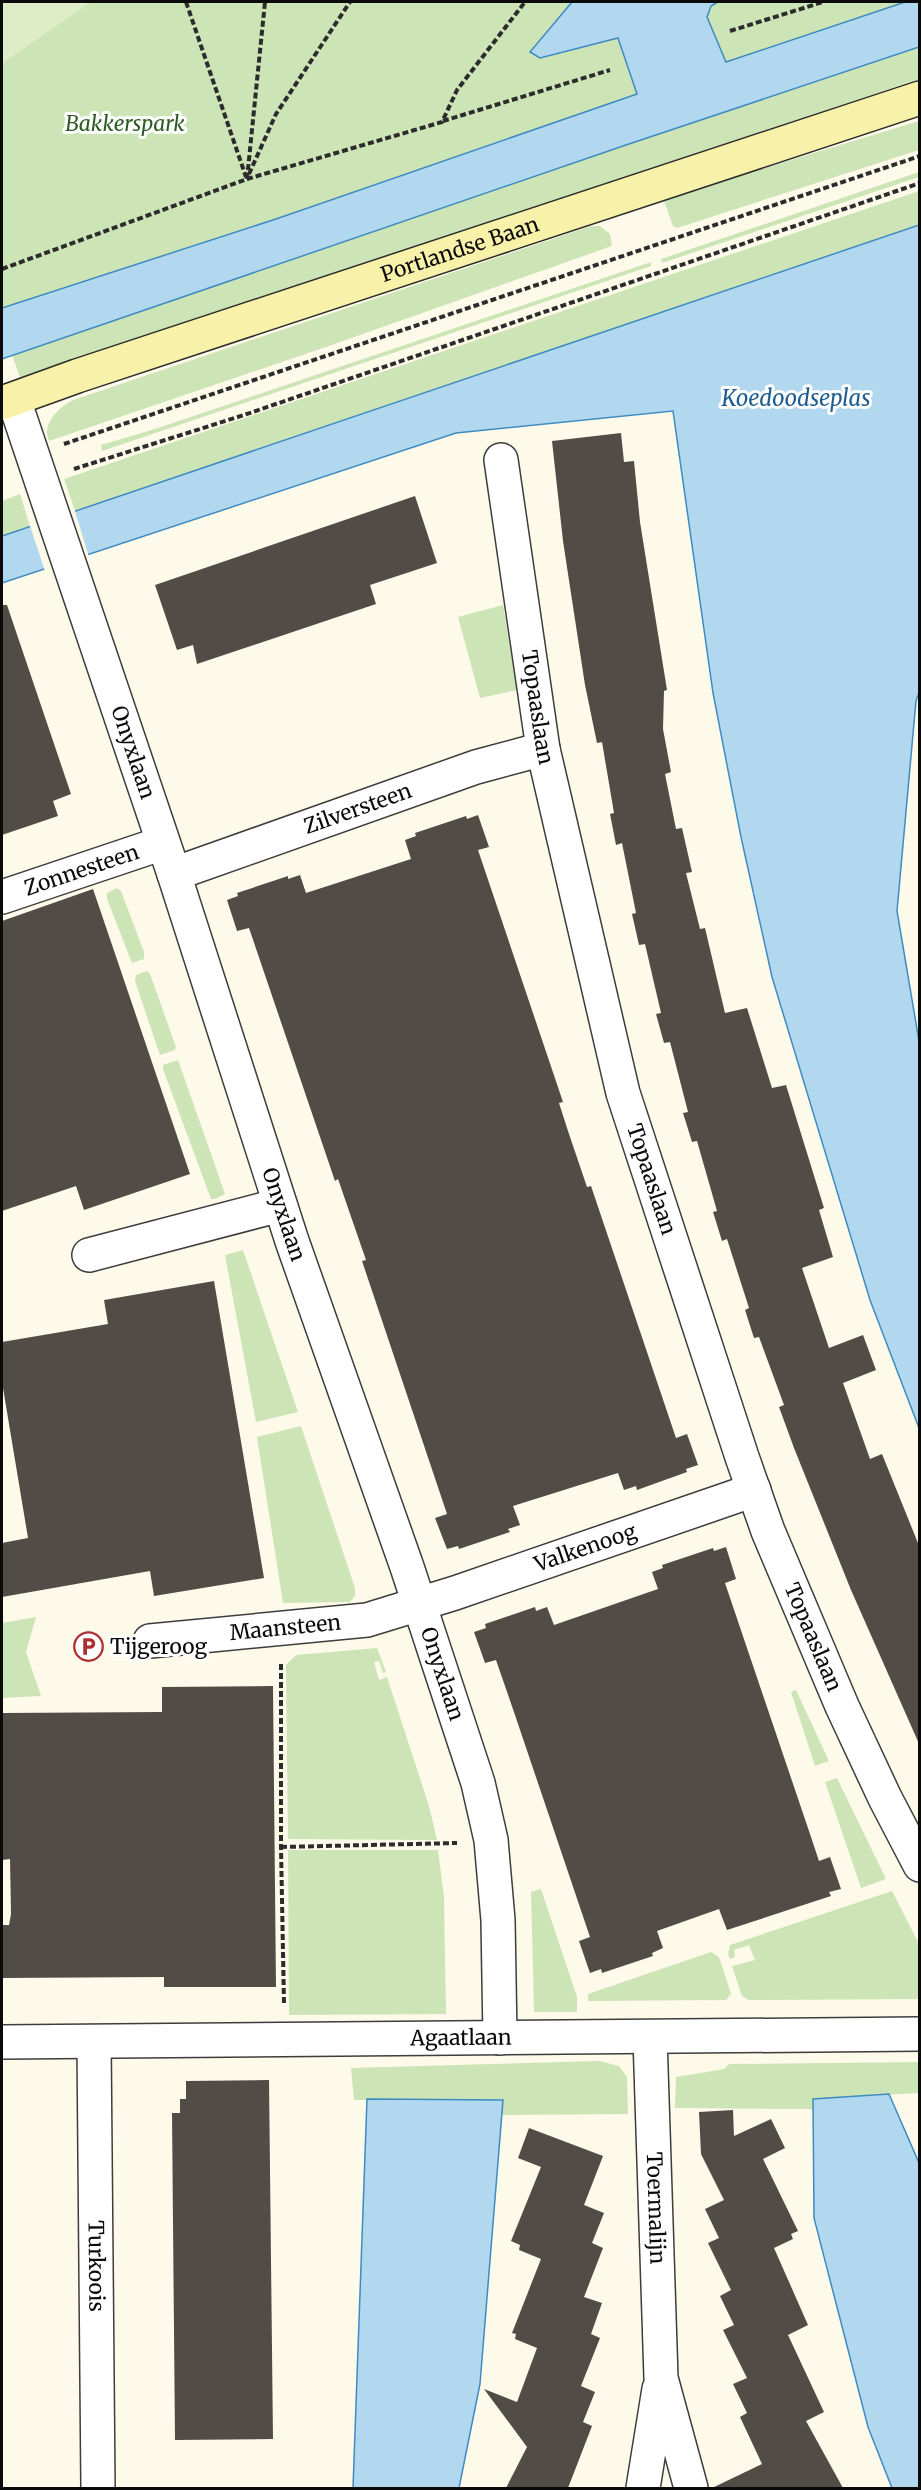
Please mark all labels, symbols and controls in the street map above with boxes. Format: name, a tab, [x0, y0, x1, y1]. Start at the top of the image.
park label: Bakkerspark	[65, 110, 185, 137]
street label: Portlandse Baan	[377, 211, 543, 288]
water label: Koedoodseplas	[720, 384, 871, 412]
street label: Topaaslaan	[516, 648, 560, 767]
street label: Onyxlaan	[105, 702, 162, 803]
street label: Zilversteen	[300, 777, 415, 840]
street label: Zonnesteen	[21, 838, 142, 902]
street label: Topaaslaan	[621, 1120, 682, 1238]
street label: Onyxlaan	[256, 1164, 312, 1265]
street label: Valkenoog	[530, 1517, 640, 1578]
street label: Topaaslaan	[779, 1579, 848, 1696]
street label: Maansteen	[228, 1609, 342, 1646]
street label: Onyxlaan	[415, 1624, 471, 1724]
parking icon: Tijgeroog	[73, 1631, 105, 1663]
place label: Tijgeroog	[110, 1633, 208, 1660]
street label: Agaatlaan	[409, 2024, 512, 2051]
street label: Toermalijn	[641, 2151, 671, 2265]
street label: Turkoois	[83, 2220, 110, 2312]

